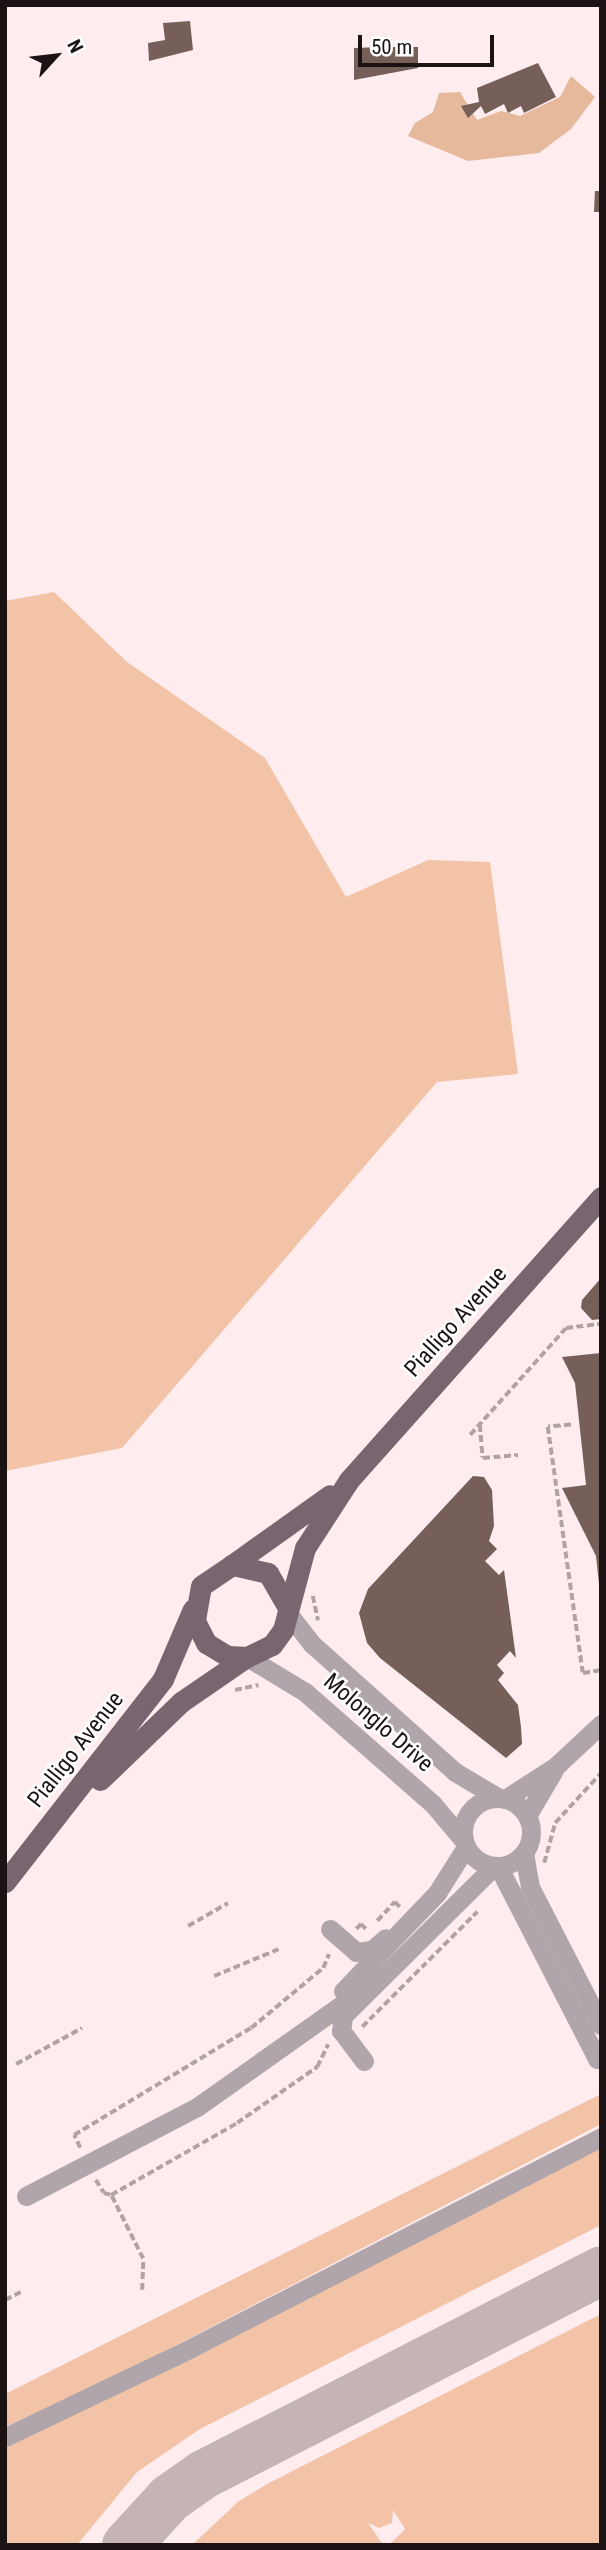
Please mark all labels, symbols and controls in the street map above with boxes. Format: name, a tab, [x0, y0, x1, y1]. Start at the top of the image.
north arrow	[21, 21, 91, 91]
scale bar	[361, 21, 498, 65]
text: 50 m	[371, 35, 412, 59]
text: N	[62, 36, 88, 57]
street label: Pialligo Avenue	[399, 1261, 513, 1383]
street label: Molonglo Drive	[318, 1668, 438, 1778]
street label: Pialligo Avenue	[22, 1687, 130, 1813]

